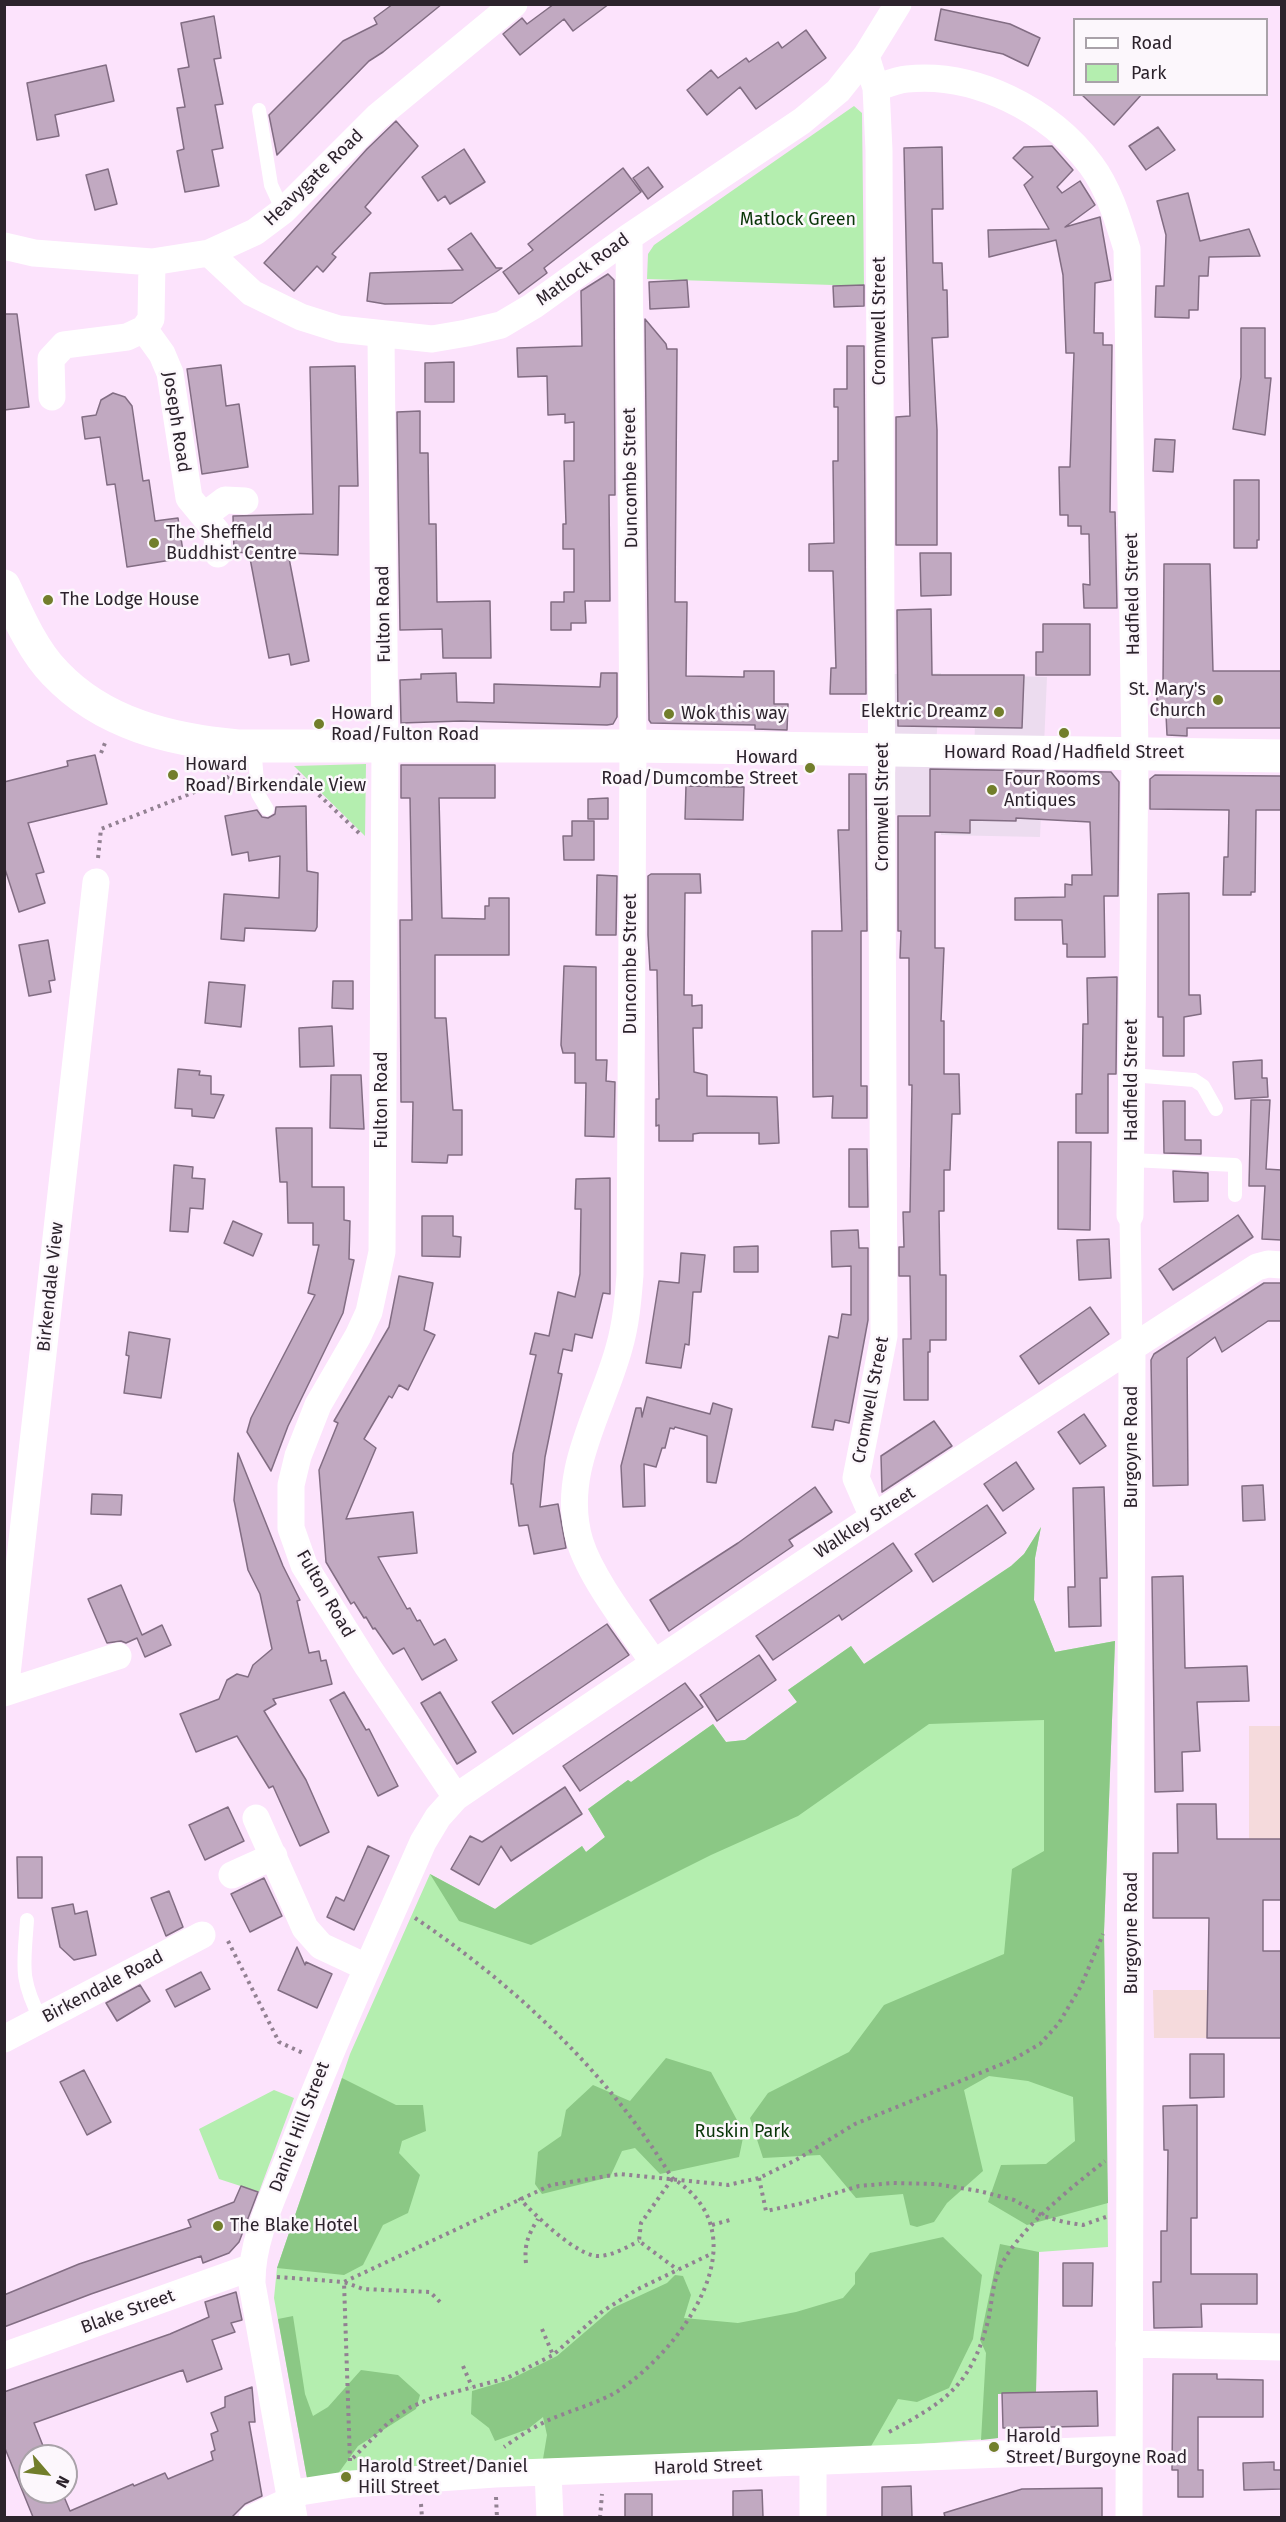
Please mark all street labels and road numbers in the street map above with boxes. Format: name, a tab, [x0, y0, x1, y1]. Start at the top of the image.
street label: Heavygate Road	[260, 125, 368, 231]
street label: Matlock Road	[532, 229, 634, 311]
street label: Cromwell Street	[869, 256, 891, 386]
street label: Joseph Road	[157, 370, 195, 474]
street label: Duncombe Street	[619, 407, 643, 549]
street label: Hadfield Street	[1121, 533, 1145, 655]
street label: Fulton Road	[372, 565, 396, 663]
street label: Cromwell Street	[872, 742, 894, 872]
street label: Duncombe Street	[620, 894, 642, 1034]
street label: Hadfield Street	[1121, 1019, 1143, 1141]
street label: Fulton Road	[371, 1051, 393, 1149]
street label: Birkendale View	[33, 1221, 69, 1353]
street label: Cromwell Street	[848, 1335, 894, 1465]
street label: Burgoyne Road	[1121, 1385, 1143, 1509]
street label: Walkley Street	[811, 1482, 919, 1564]
street label: Fulton Road	[291, 1546, 359, 1642]
street label: Burgoyne Road	[1121, 1871, 1143, 1995]
street label: Birkendale Road	[39, 1946, 167, 2028]
street label: Daniel Hill Street	[265, 2059, 335, 2195]
street label: Blake Street	[78, 2285, 178, 2339]
street label: Harold Street	[653, 2454, 763, 2480]

